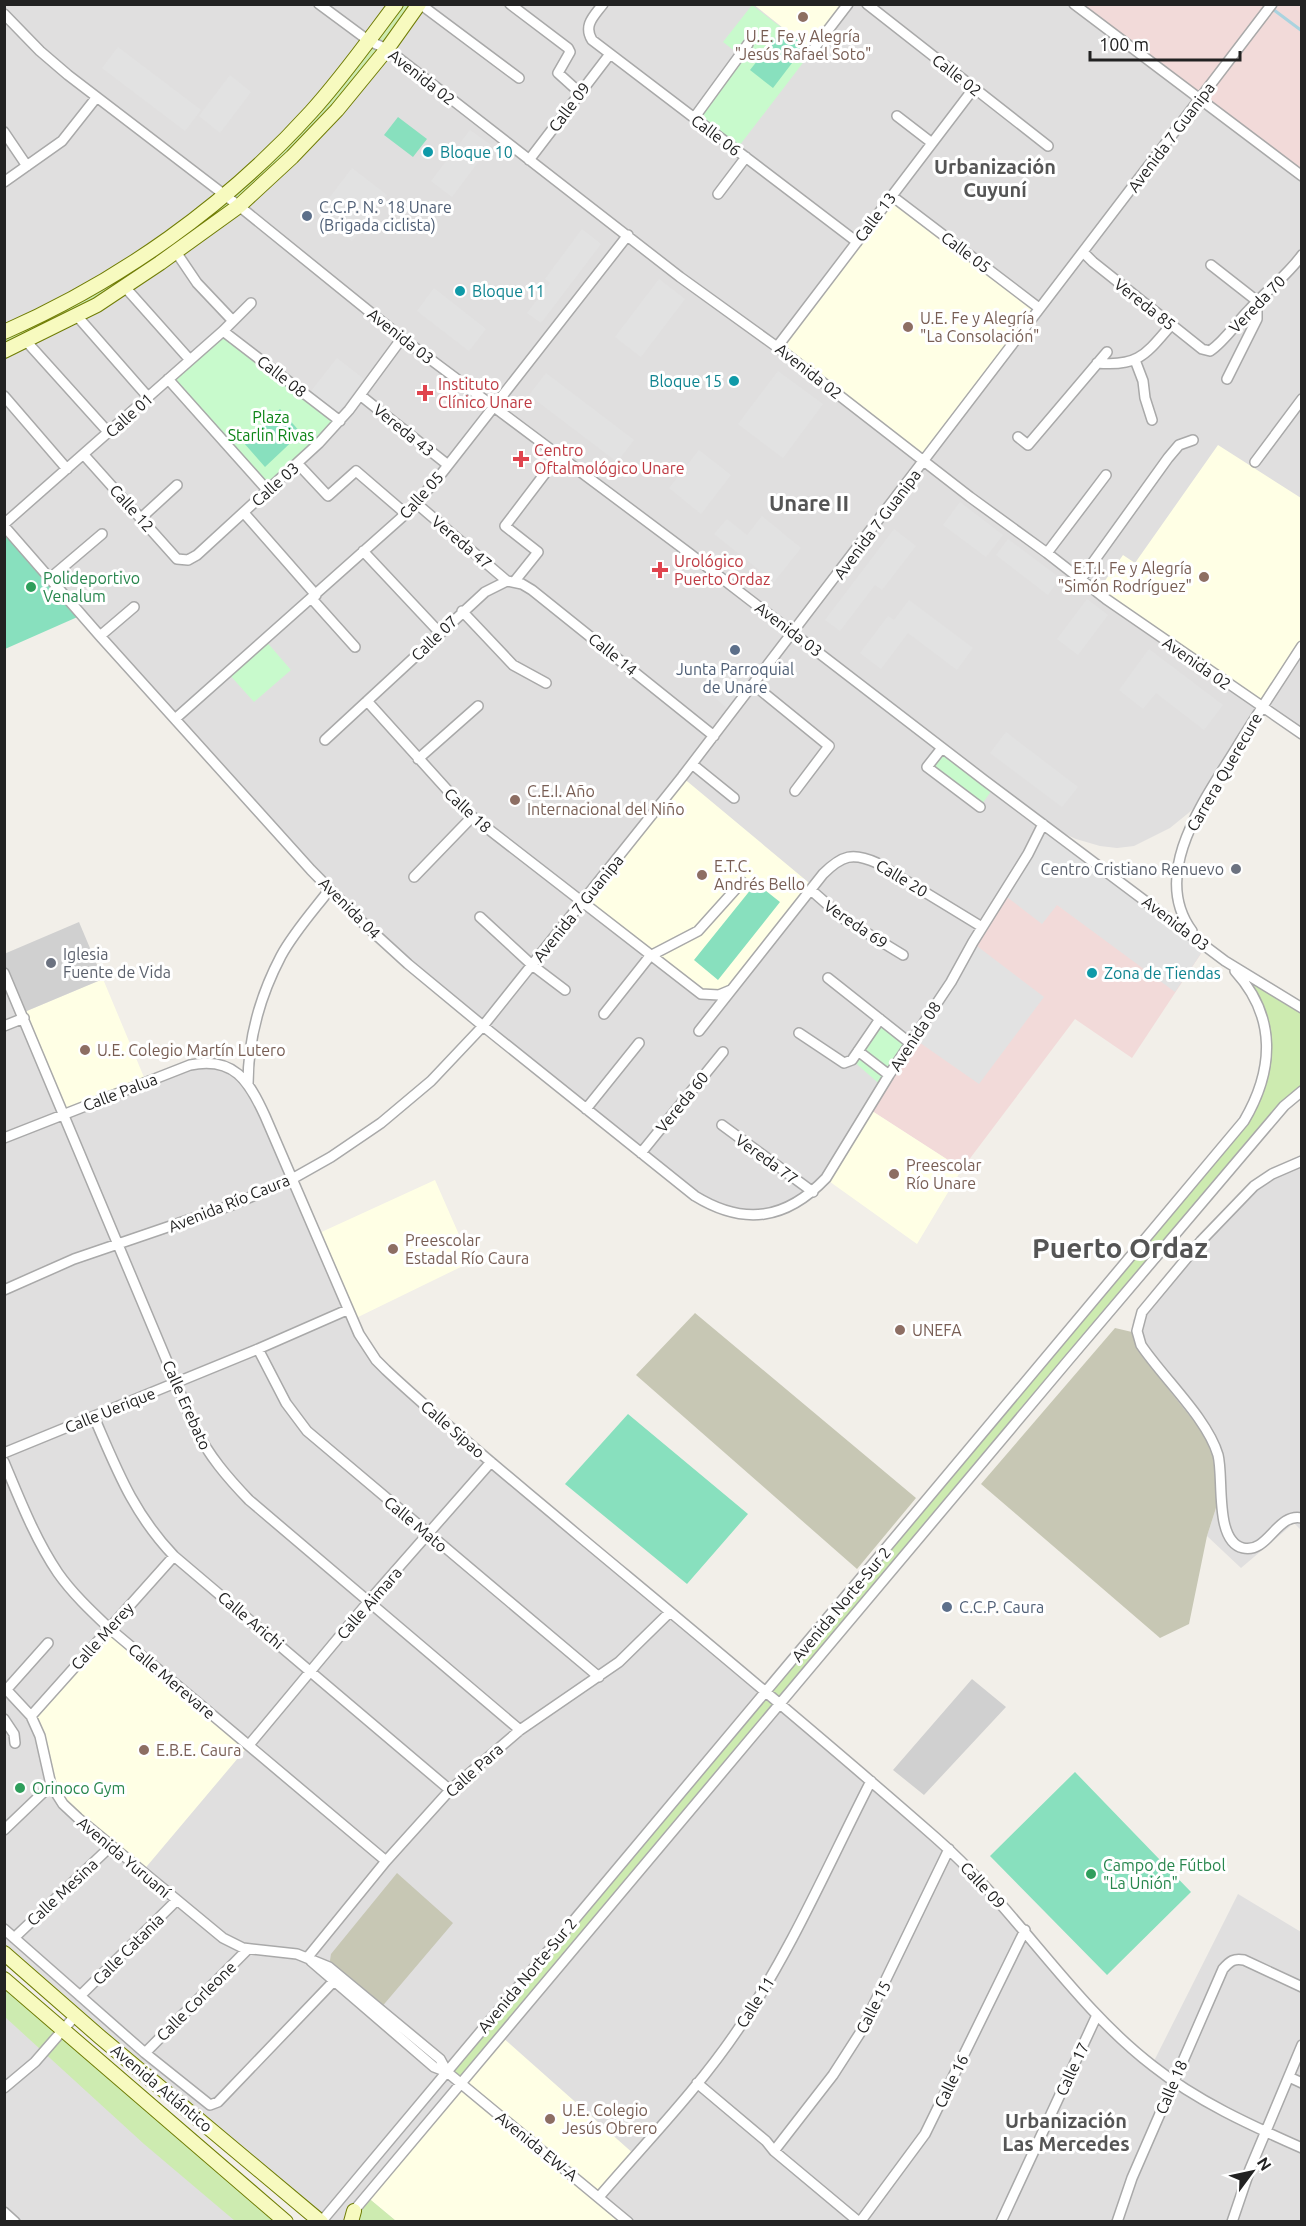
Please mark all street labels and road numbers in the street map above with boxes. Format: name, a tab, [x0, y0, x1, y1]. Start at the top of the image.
street label: Avenida 02	[385, 46, 459, 108]
street label: Calle 02	[929, 50, 985, 100]
street label: Calle 09	[545, 79, 593, 135]
street label: Avenida 7 Guanipa	[1124, 79, 1218, 195]
street label: Calle 06	[688, 111, 744, 159]
street label: Calle 13	[851, 189, 899, 245]
street label: Calle 05	[938, 228, 994, 276]
street label: Vereda 70	[1225, 272, 1289, 336]
street label: Vereda 85	[1111, 275, 1179, 333]
street label: Avenida 03	[364, 305, 438, 367]
street label: Avenida 02	[772, 340, 846, 402]
street label: Calle 08	[254, 351, 310, 401]
street label: Calle 01	[102, 389, 156, 441]
street label: Vereda 43	[370, 400, 438, 460]
street label: Calle 03	[248, 458, 302, 510]
street label: Avenida 7 Guanipa	[830, 466, 924, 582]
street label: Calle 05	[395, 468, 447, 522]
street label: Calle 12	[106, 481, 158, 535]
street label: Vereda 47	[428, 512, 496, 572]
street label: Avenida 03	[752, 598, 826, 660]
street label: Calle 07	[407, 612, 461, 664]
street label: Calle 14	[585, 629, 641, 679]
street label: Avenida 02	[1159, 633, 1235, 693]
street label: Carrera Querecure	[1183, 710, 1265, 834]
street label: Calle 18	[441, 784, 495, 836]
street label: Avenida 7 Guanipa	[529, 851, 627, 965]
street label: Calle 20	[873, 856, 931, 900]
street label: Avenida 04	[316, 874, 384, 942]
street label: Avenida 03	[1139, 892, 1213, 954]
street label: Vereda 69	[821, 896, 891, 952]
street label: Avenida 08	[886, 998, 944, 1074]
street label: Vereda 60	[652, 1068, 712, 1136]
street label: Calle Palua	[80, 1070, 160, 1114]
street label: Vereda 77	[732, 1130, 802, 1188]
street label: Avenida Río Caura	[166, 1170, 292, 1236]
street label: Calle Erebato	[159, 1357, 215, 1453]
street label: Calle Uerique	[62, 1384, 158, 1436]
street label: Calle Sipao	[418, 1397, 488, 1461]
street label: Calle Mato	[381, 1492, 451, 1556]
street label: Avenida Norte-Sur 2	[788, 1543, 894, 1665]
street label: Calle Aimara	[333, 1563, 405, 1643]
street label: Calle Arichi	[215, 1587, 287, 1653]
street label: Calle Merey	[67, 1598, 137, 1673]
street label: Calle Merevare	[125, 1640, 219, 1722]
street label: Calle Para	[442, 1740, 506, 1800]
street label: Avenida Yuruaní	[74, 1813, 175, 1902]
street label: Calle Mesina	[23, 1855, 101, 1929]
street label: Calle 09	[957, 1858, 1009, 1912]
street label: Calle Catania	[89, 1910, 167, 1988]
street label: Avenida Norte-Sur 2	[474, 1914, 580, 2036]
street label: Calle Corleone	[153, 1958, 239, 2044]
street label: Calle 11	[732, 1973, 778, 2031]
street label: Calle 15	[852, 1978, 894, 2036]
street label: Calle 17	[1052, 2039, 1092, 2099]
street label: Avenida Atlántico	[108, 2041, 216, 2135]
street label: Calle 16	[930, 2051, 972, 2111]
street label: Calle 18	[1152, 2057, 1190, 2117]
street label: Avenida EW-A	[493, 2108, 582, 2185]

